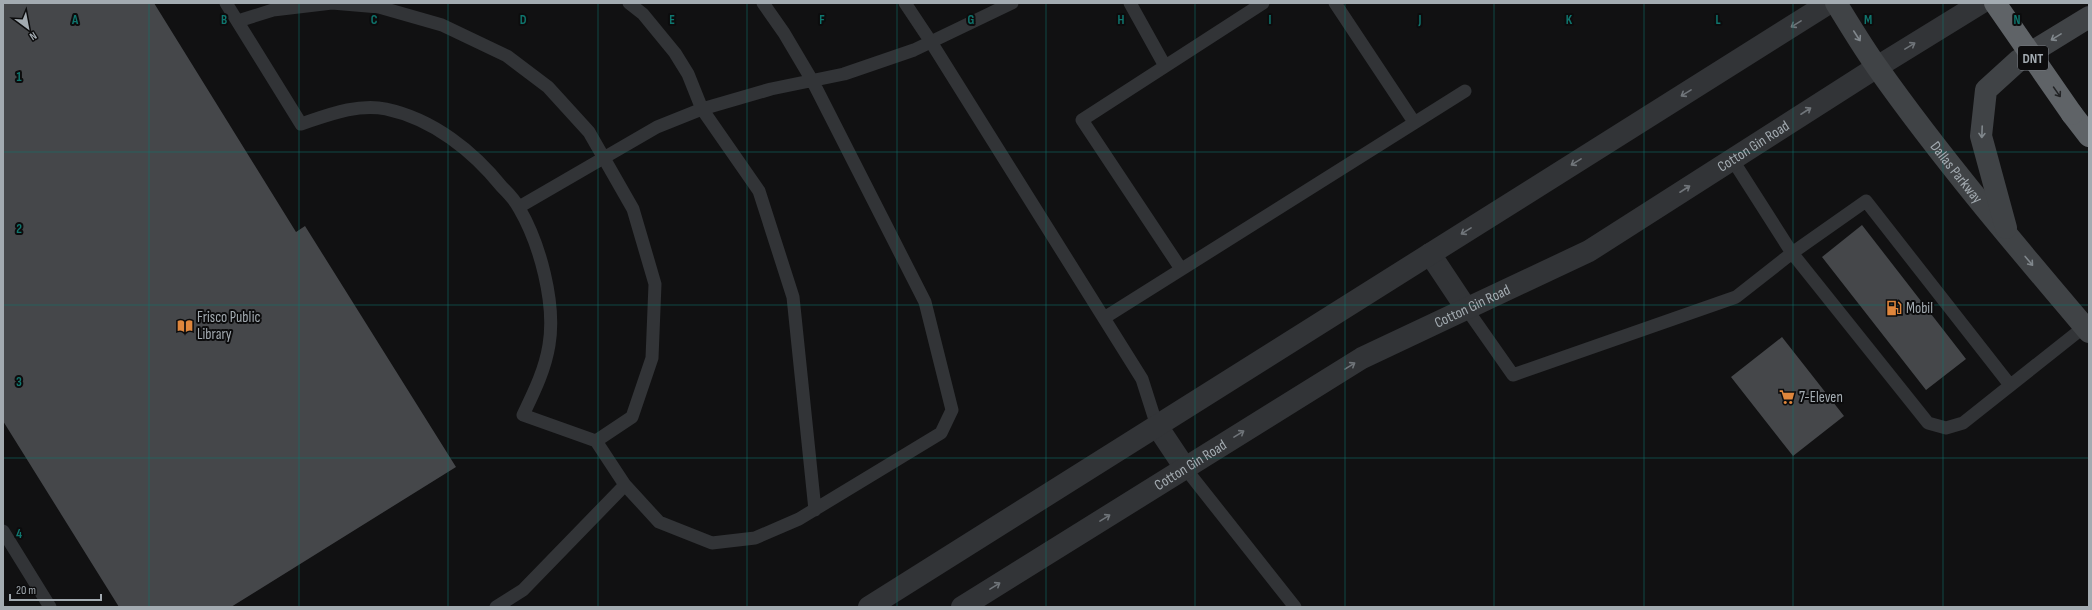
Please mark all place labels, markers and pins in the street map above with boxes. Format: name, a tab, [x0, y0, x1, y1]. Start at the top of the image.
fuel station icon: Mobil	[1885, 299, 1903, 317]
place label: Mobil	[1906, 299, 1933, 318]
place label: Frisco Public Library	[197, 308, 260, 344]
library icon: Frisco Public Library	[176, 317, 194, 335]
supermarket icon: 7-Eleven	[1778, 388, 1796, 406]
place label: 7-Eleven	[1799, 388, 1843, 407]

